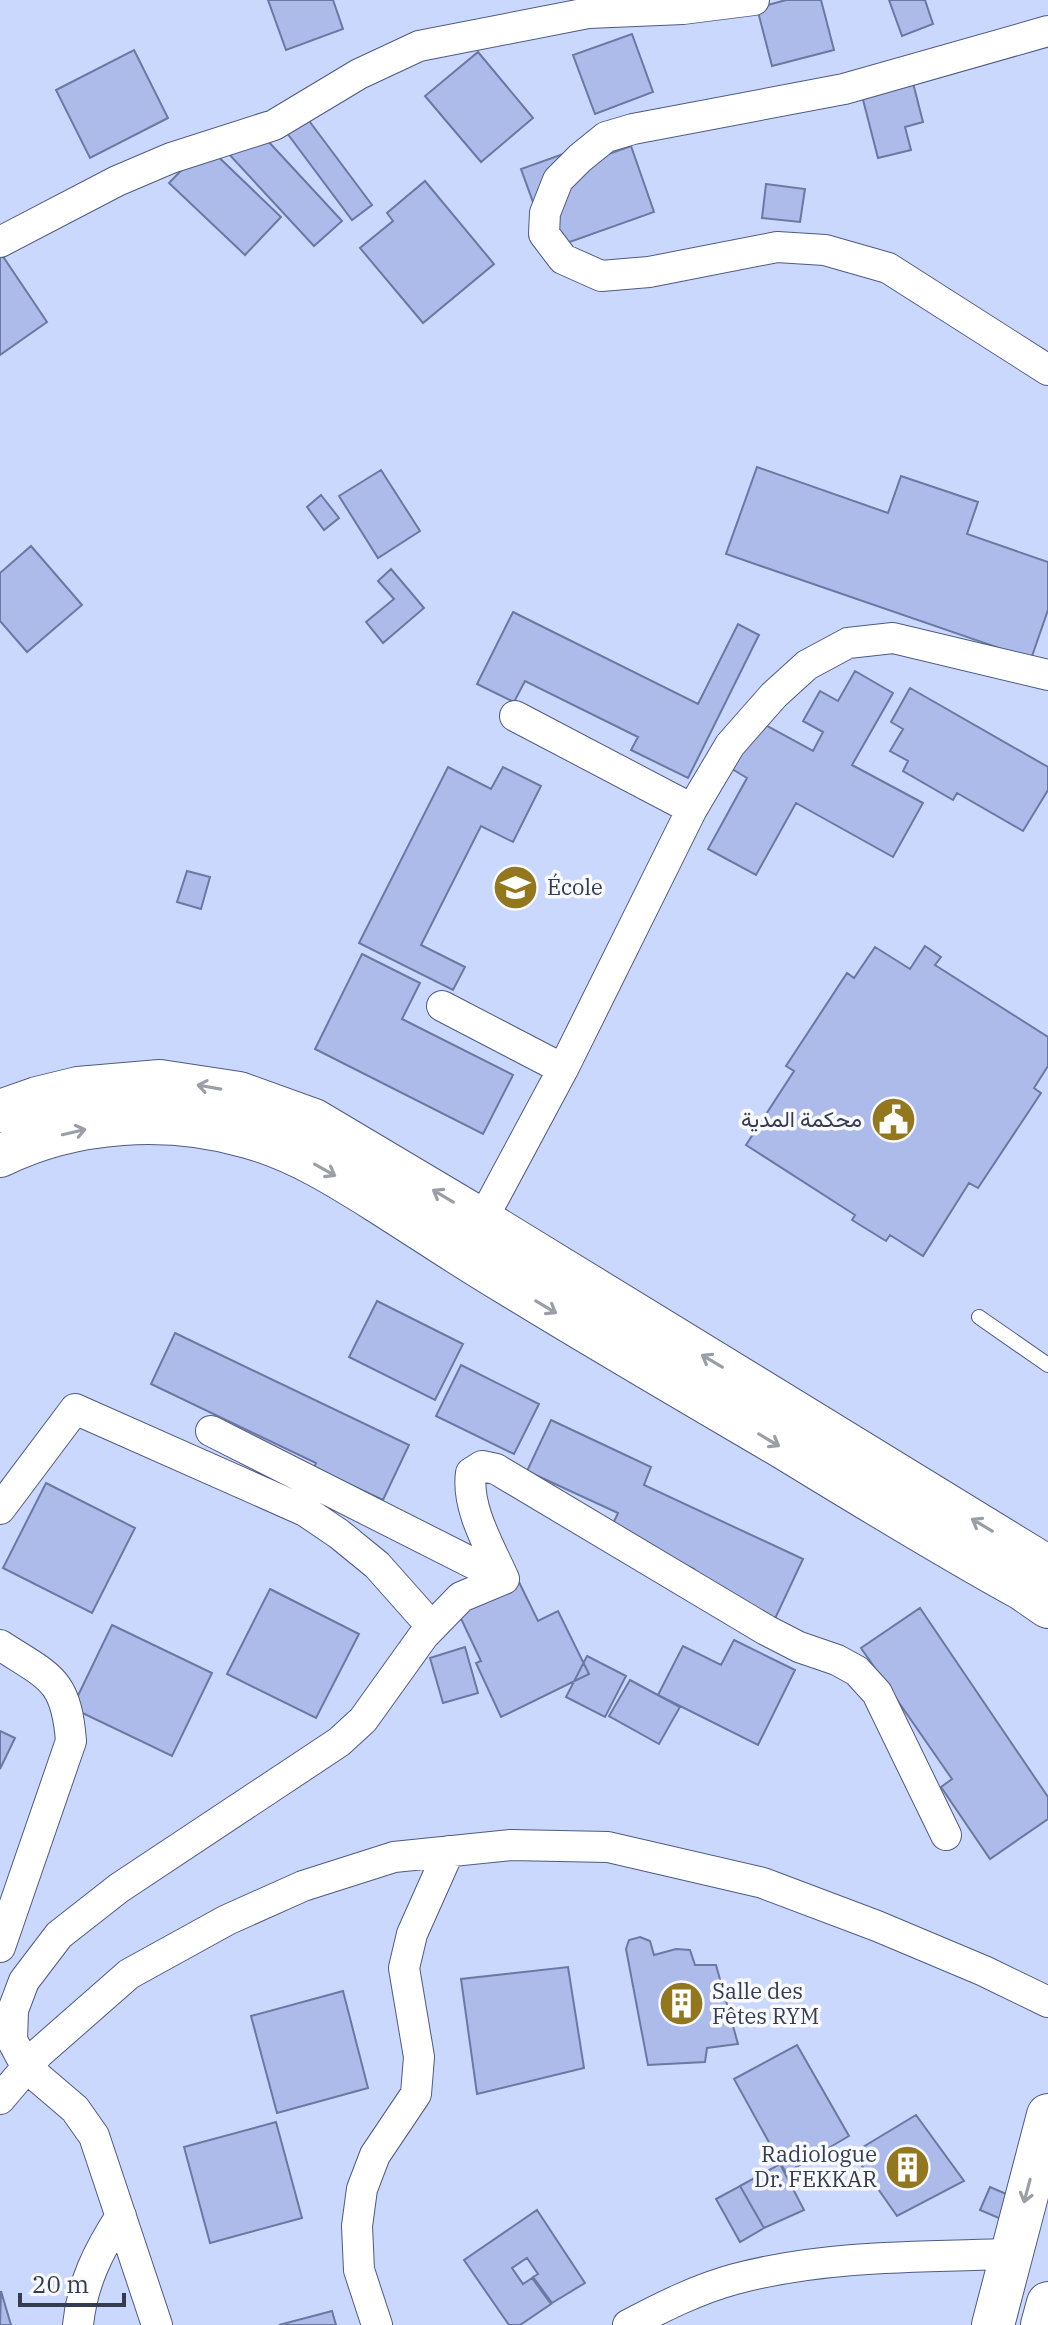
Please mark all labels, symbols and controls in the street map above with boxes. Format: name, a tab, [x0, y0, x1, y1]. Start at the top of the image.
school or university icon: École	[492, 863, 540, 911]
place label: École	[547, 872, 603, 901]
one-way arrow	[197, 1079, 222, 1094]
public building icon: محكمة المدية	[869, 1095, 917, 1143]
place label: محكمة المدية	[741, 1104, 862, 1133]
one-way arrow	[60, 1124, 86, 1139]
one-way arrow	[313, 1162, 336, 1178]
one-way arrow	[432, 1188, 455, 1204]
one-way arrow	[534, 1299, 557, 1315]
one-way arrow	[701, 1353, 724, 1369]
one-way arrow	[757, 1432, 780, 1448]
one-way arrow	[971, 1517, 994, 1533]
place label: Salle des Fêtes RYM	[712, 1976, 819, 2030]
building icon: Salle des Fêtes RYM	[657, 1980, 705, 2028]
place label: Radiologue Dr. FEKKAR	[754, 2139, 877, 2193]
building icon: Radiologue Dr. FEKKAR	[884, 2143, 932, 2191]
one-way arrow	[1019, 2177, 1034, 2203]
scale bar	[20, 2257, 124, 2307]
text: 20 m	[32, 2268, 89, 2300]

